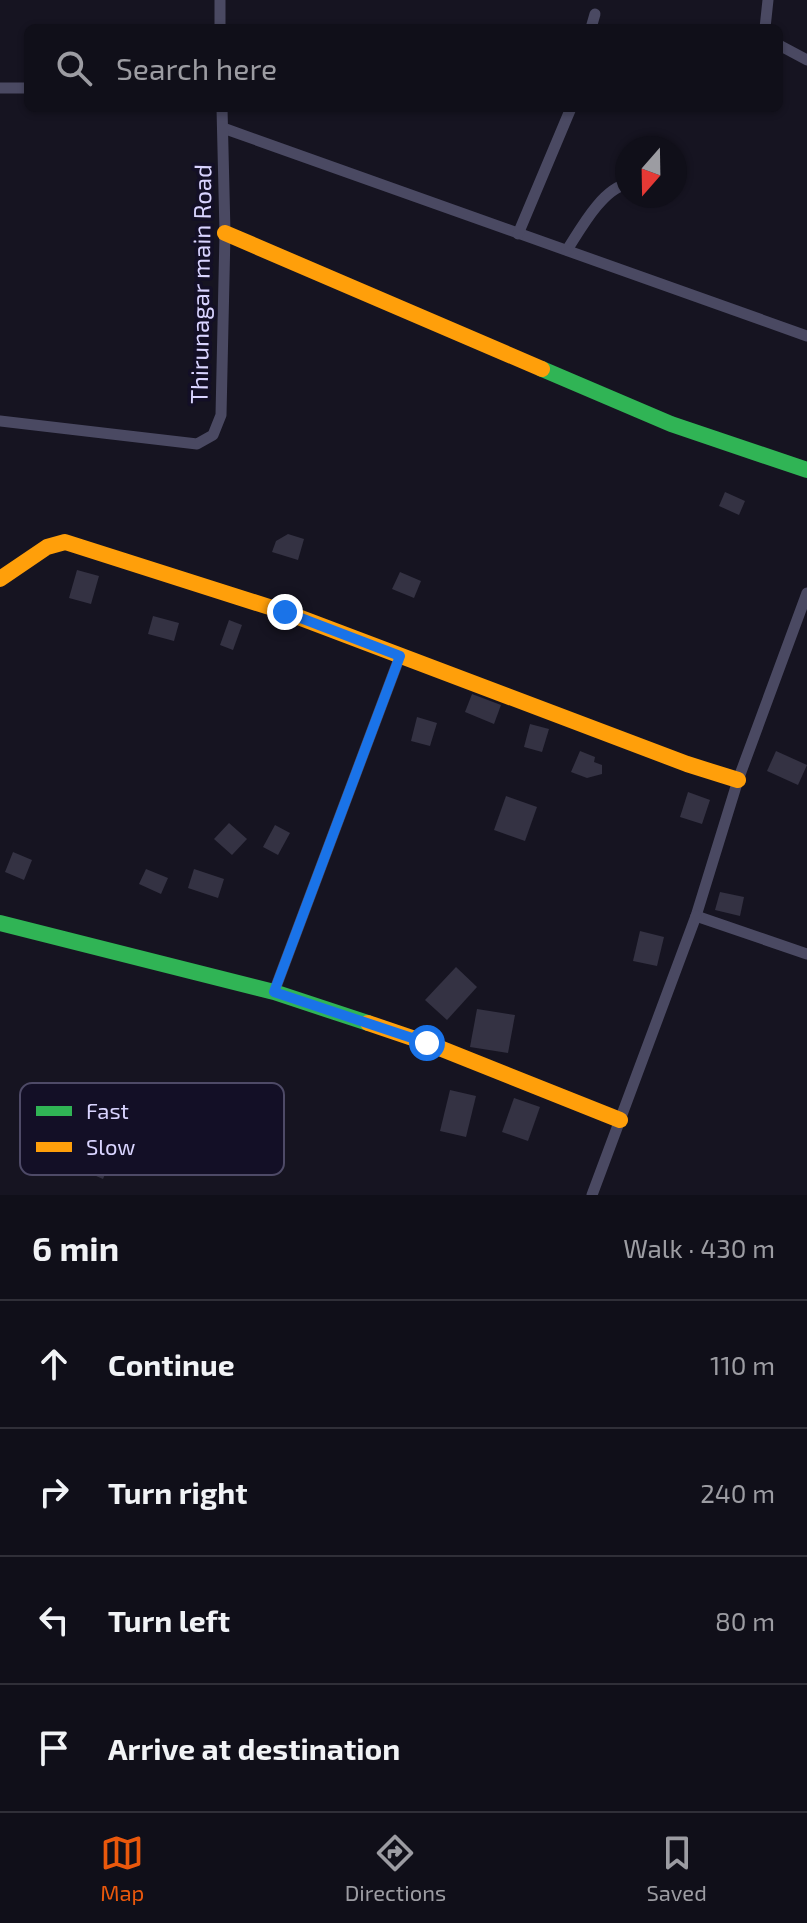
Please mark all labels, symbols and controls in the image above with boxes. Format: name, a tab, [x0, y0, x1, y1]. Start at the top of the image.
search box	[24, 24, 783, 112]
icon: search	[52, 46, 96, 90]
text: Search here	[116, 50, 277, 86]
north arrow	[615, 136, 687, 208]
street label: Thirunagar main Road	[183, 164, 217, 404]
route end	[267, 594, 303, 630]
route start	[409, 1025, 445, 1061]
legend	[20, 1083, 284, 1175]
text: Fast	[86, 1097, 129, 1123]
text: Slow	[86, 1133, 135, 1159]
text: 6 min	[32, 1227, 119, 1268]
text: Walk · 430 m	[623, 1232, 775, 1263]
icon: ahead	[32, 1342, 76, 1386]
text: Continue	[108, 1346, 235, 1382]
text: 110 m	[710, 1349, 775, 1380]
icon: right	[32, 1470, 76, 1514]
text: Turn right	[108, 1474, 248, 1510]
text: 240 m	[700, 1477, 775, 1508]
icon: left	[32, 1598, 76, 1642]
text: Turn left	[108, 1602, 230, 1638]
text: 80 m	[715, 1605, 775, 1636]
icon: arrive	[32, 1726, 76, 1770]
text: Arrive at destination	[108, 1730, 400, 1766]
tab: Map	[100, 1831, 144, 1905]
tab: Directions	[345, 1831, 446, 1905]
tab: Saved	[646, 1831, 707, 1905]

